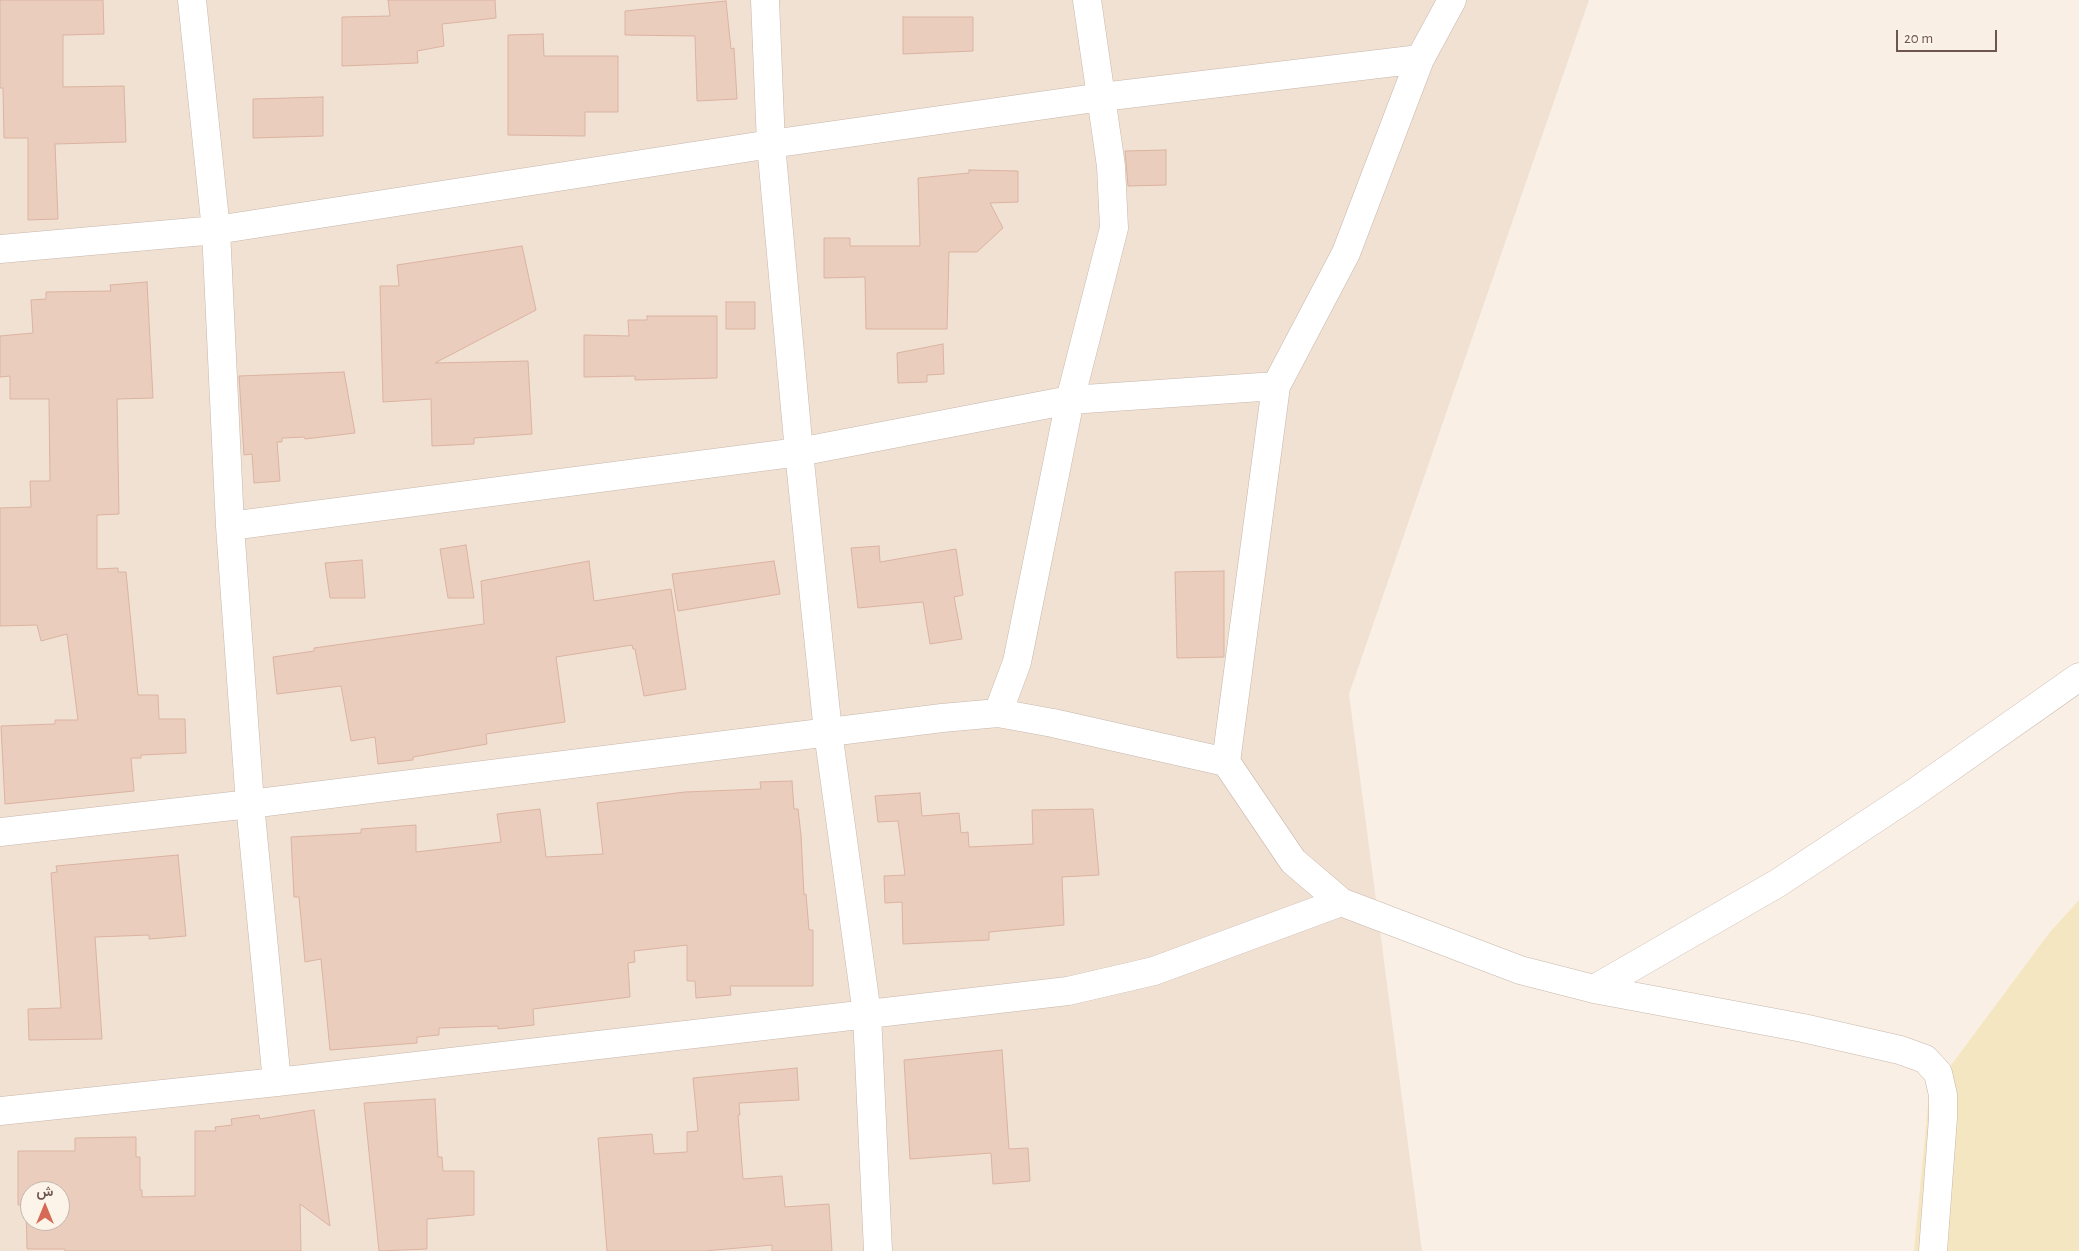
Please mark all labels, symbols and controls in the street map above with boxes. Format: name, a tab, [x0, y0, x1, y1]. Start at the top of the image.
scale bar	[1899, 20, 2000, 52]
text: 20 m	[1904, 31, 1933, 46]
north arrow	[20, 1181, 70, 1231]
text: ش	[37, 1185, 53, 1199]

